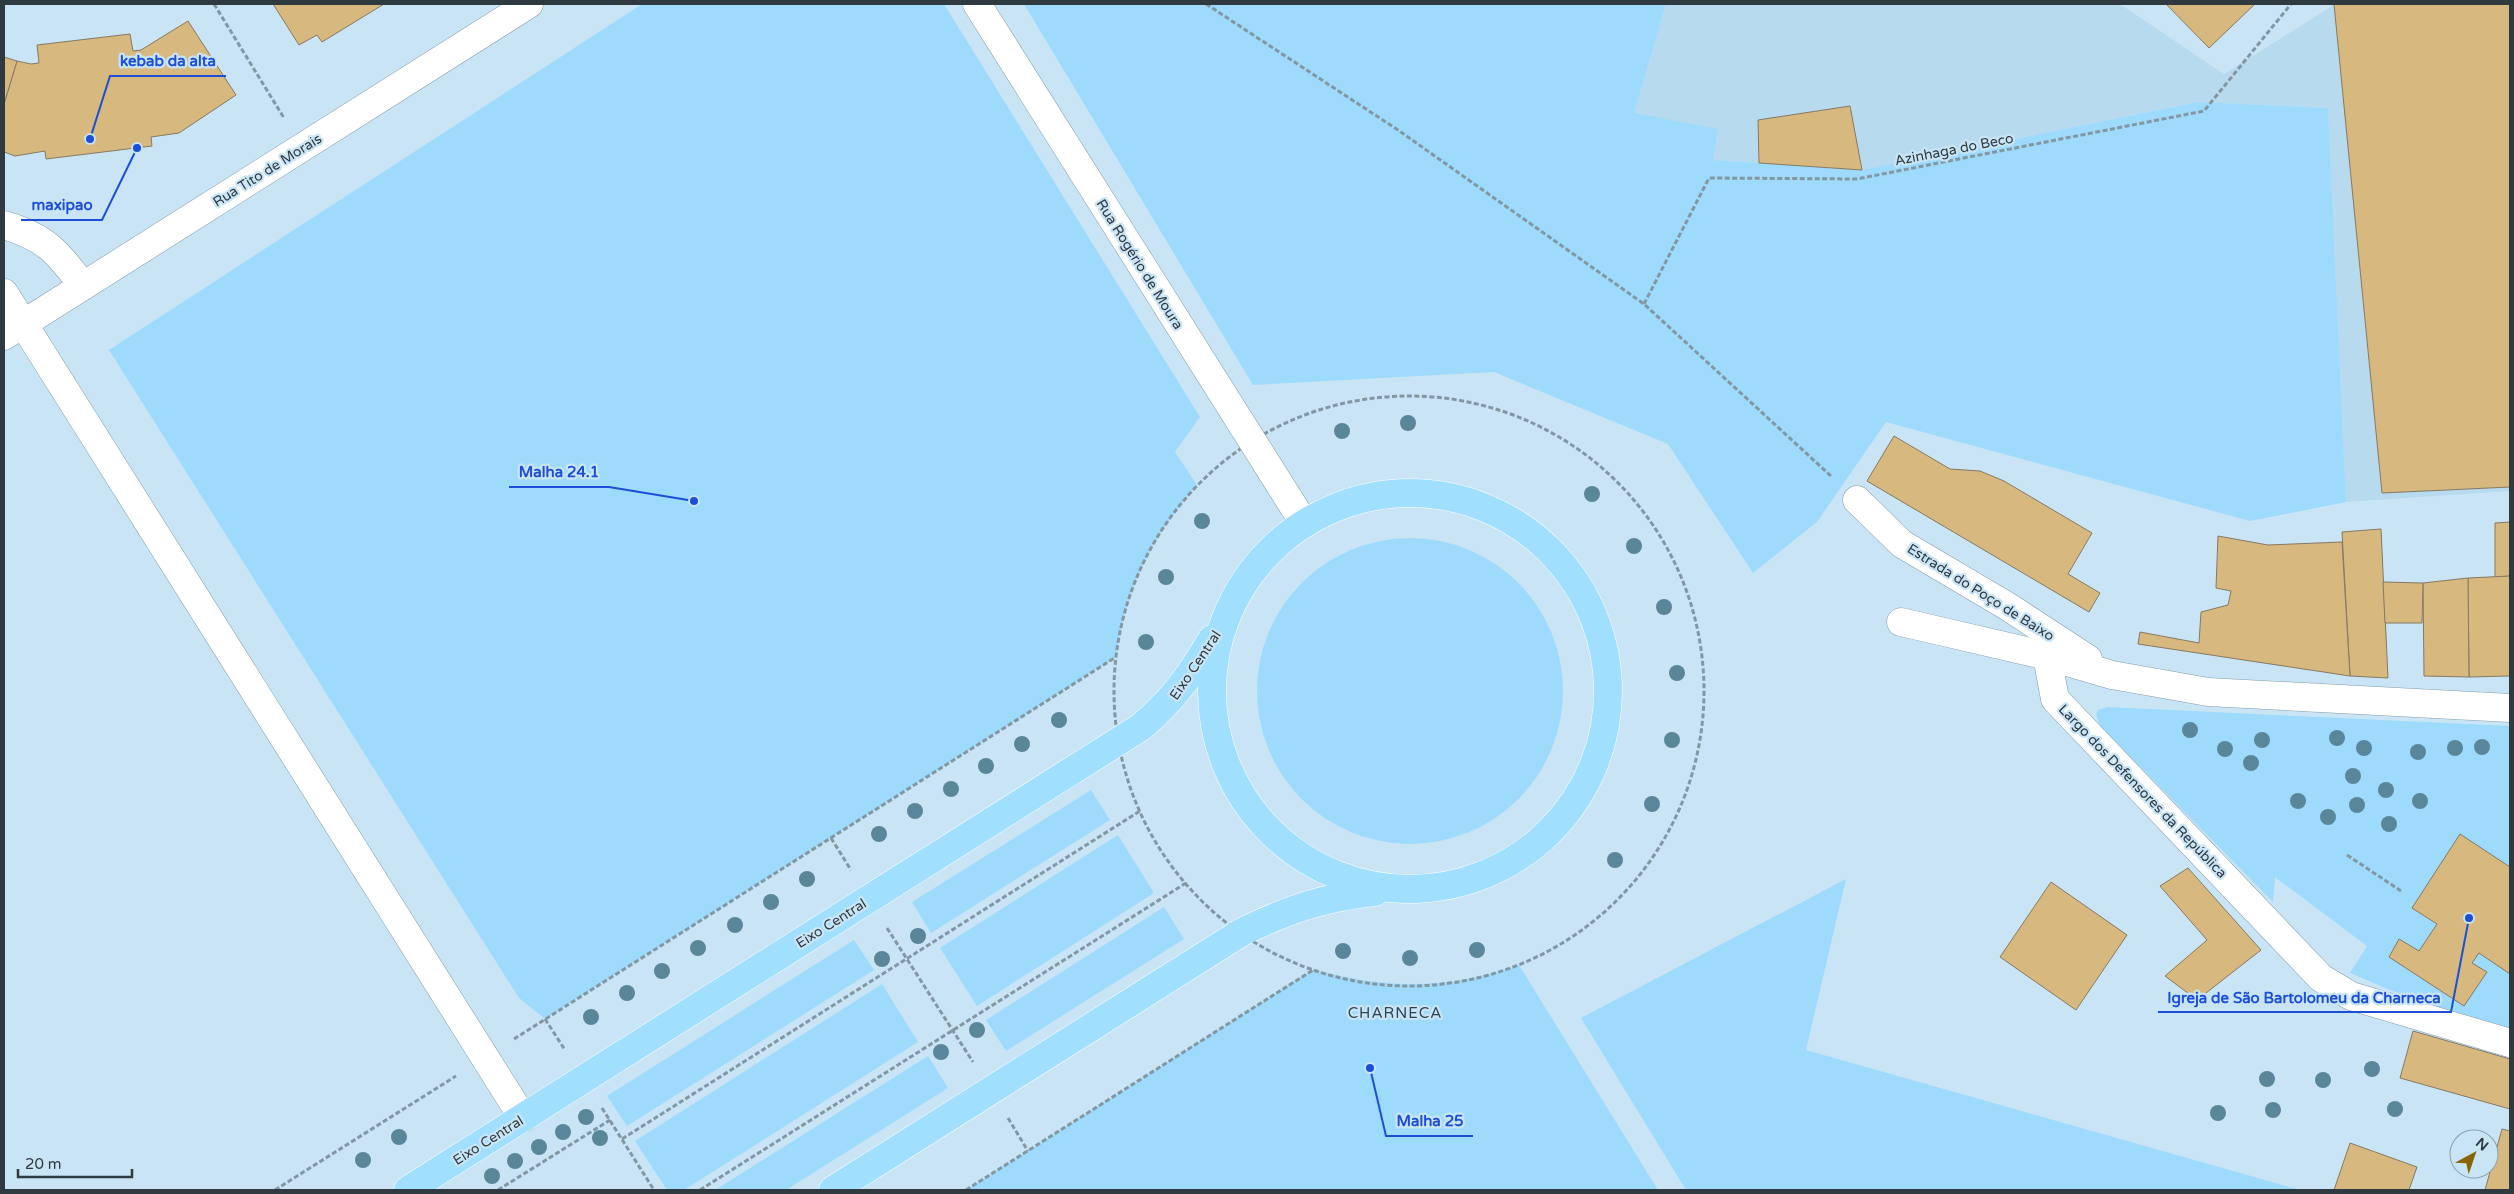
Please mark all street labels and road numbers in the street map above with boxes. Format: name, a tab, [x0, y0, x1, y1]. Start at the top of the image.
street label: Rua Tito de Morais	[210, 130, 325, 211]
street label: Azinhaga do Beco	[1893, 130, 2015, 169]
street label: Rua Rogério de Moura	[1093, 196, 1187, 332]
street label: Estrada do Poço de Baixo	[1904, 540, 2057, 645]
street label: Eixo Central	[1166, 627, 1225, 703]
street label: Largo dos Defensores da República	[2055, 701, 2230, 882]
street label: Eixo Central	[793, 895, 870, 952]
street label: Eixo Central	[450, 1112, 527, 1169]

